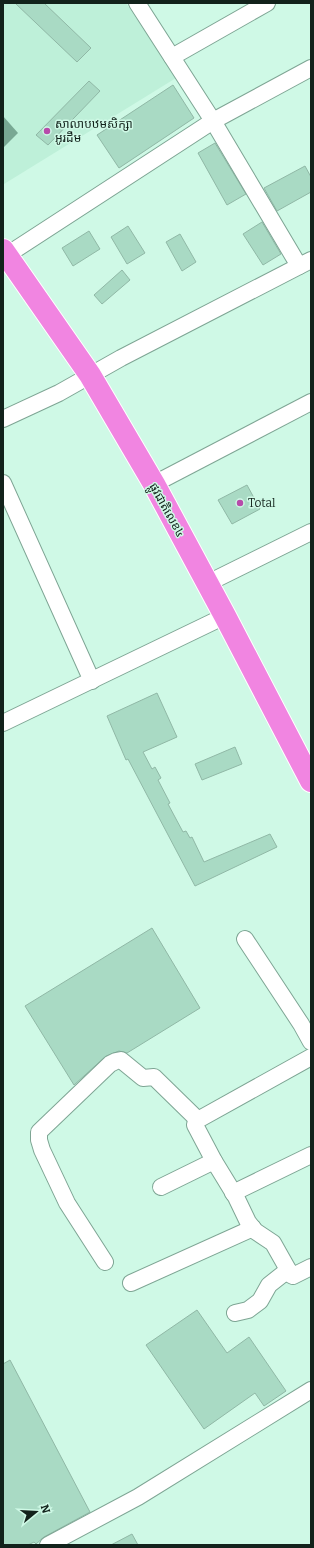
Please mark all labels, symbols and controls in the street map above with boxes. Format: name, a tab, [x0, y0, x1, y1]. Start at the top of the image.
place label: សាលាបឋមសិក្សា អូរដឹម	[55, 117, 133, 145]
marker: សាលាបឋមសិក្សា អូរដឹម	[42, 126, 52, 136]
street label: ផ្លូវជាតិលេខ៤	[143, 480, 188, 541]
place label: Total	[248, 496, 276, 510]
marker: Total	[235, 498, 245, 508]
north arrow	[16, 1492, 56, 1532]
text: N	[38, 1503, 53, 1516]

